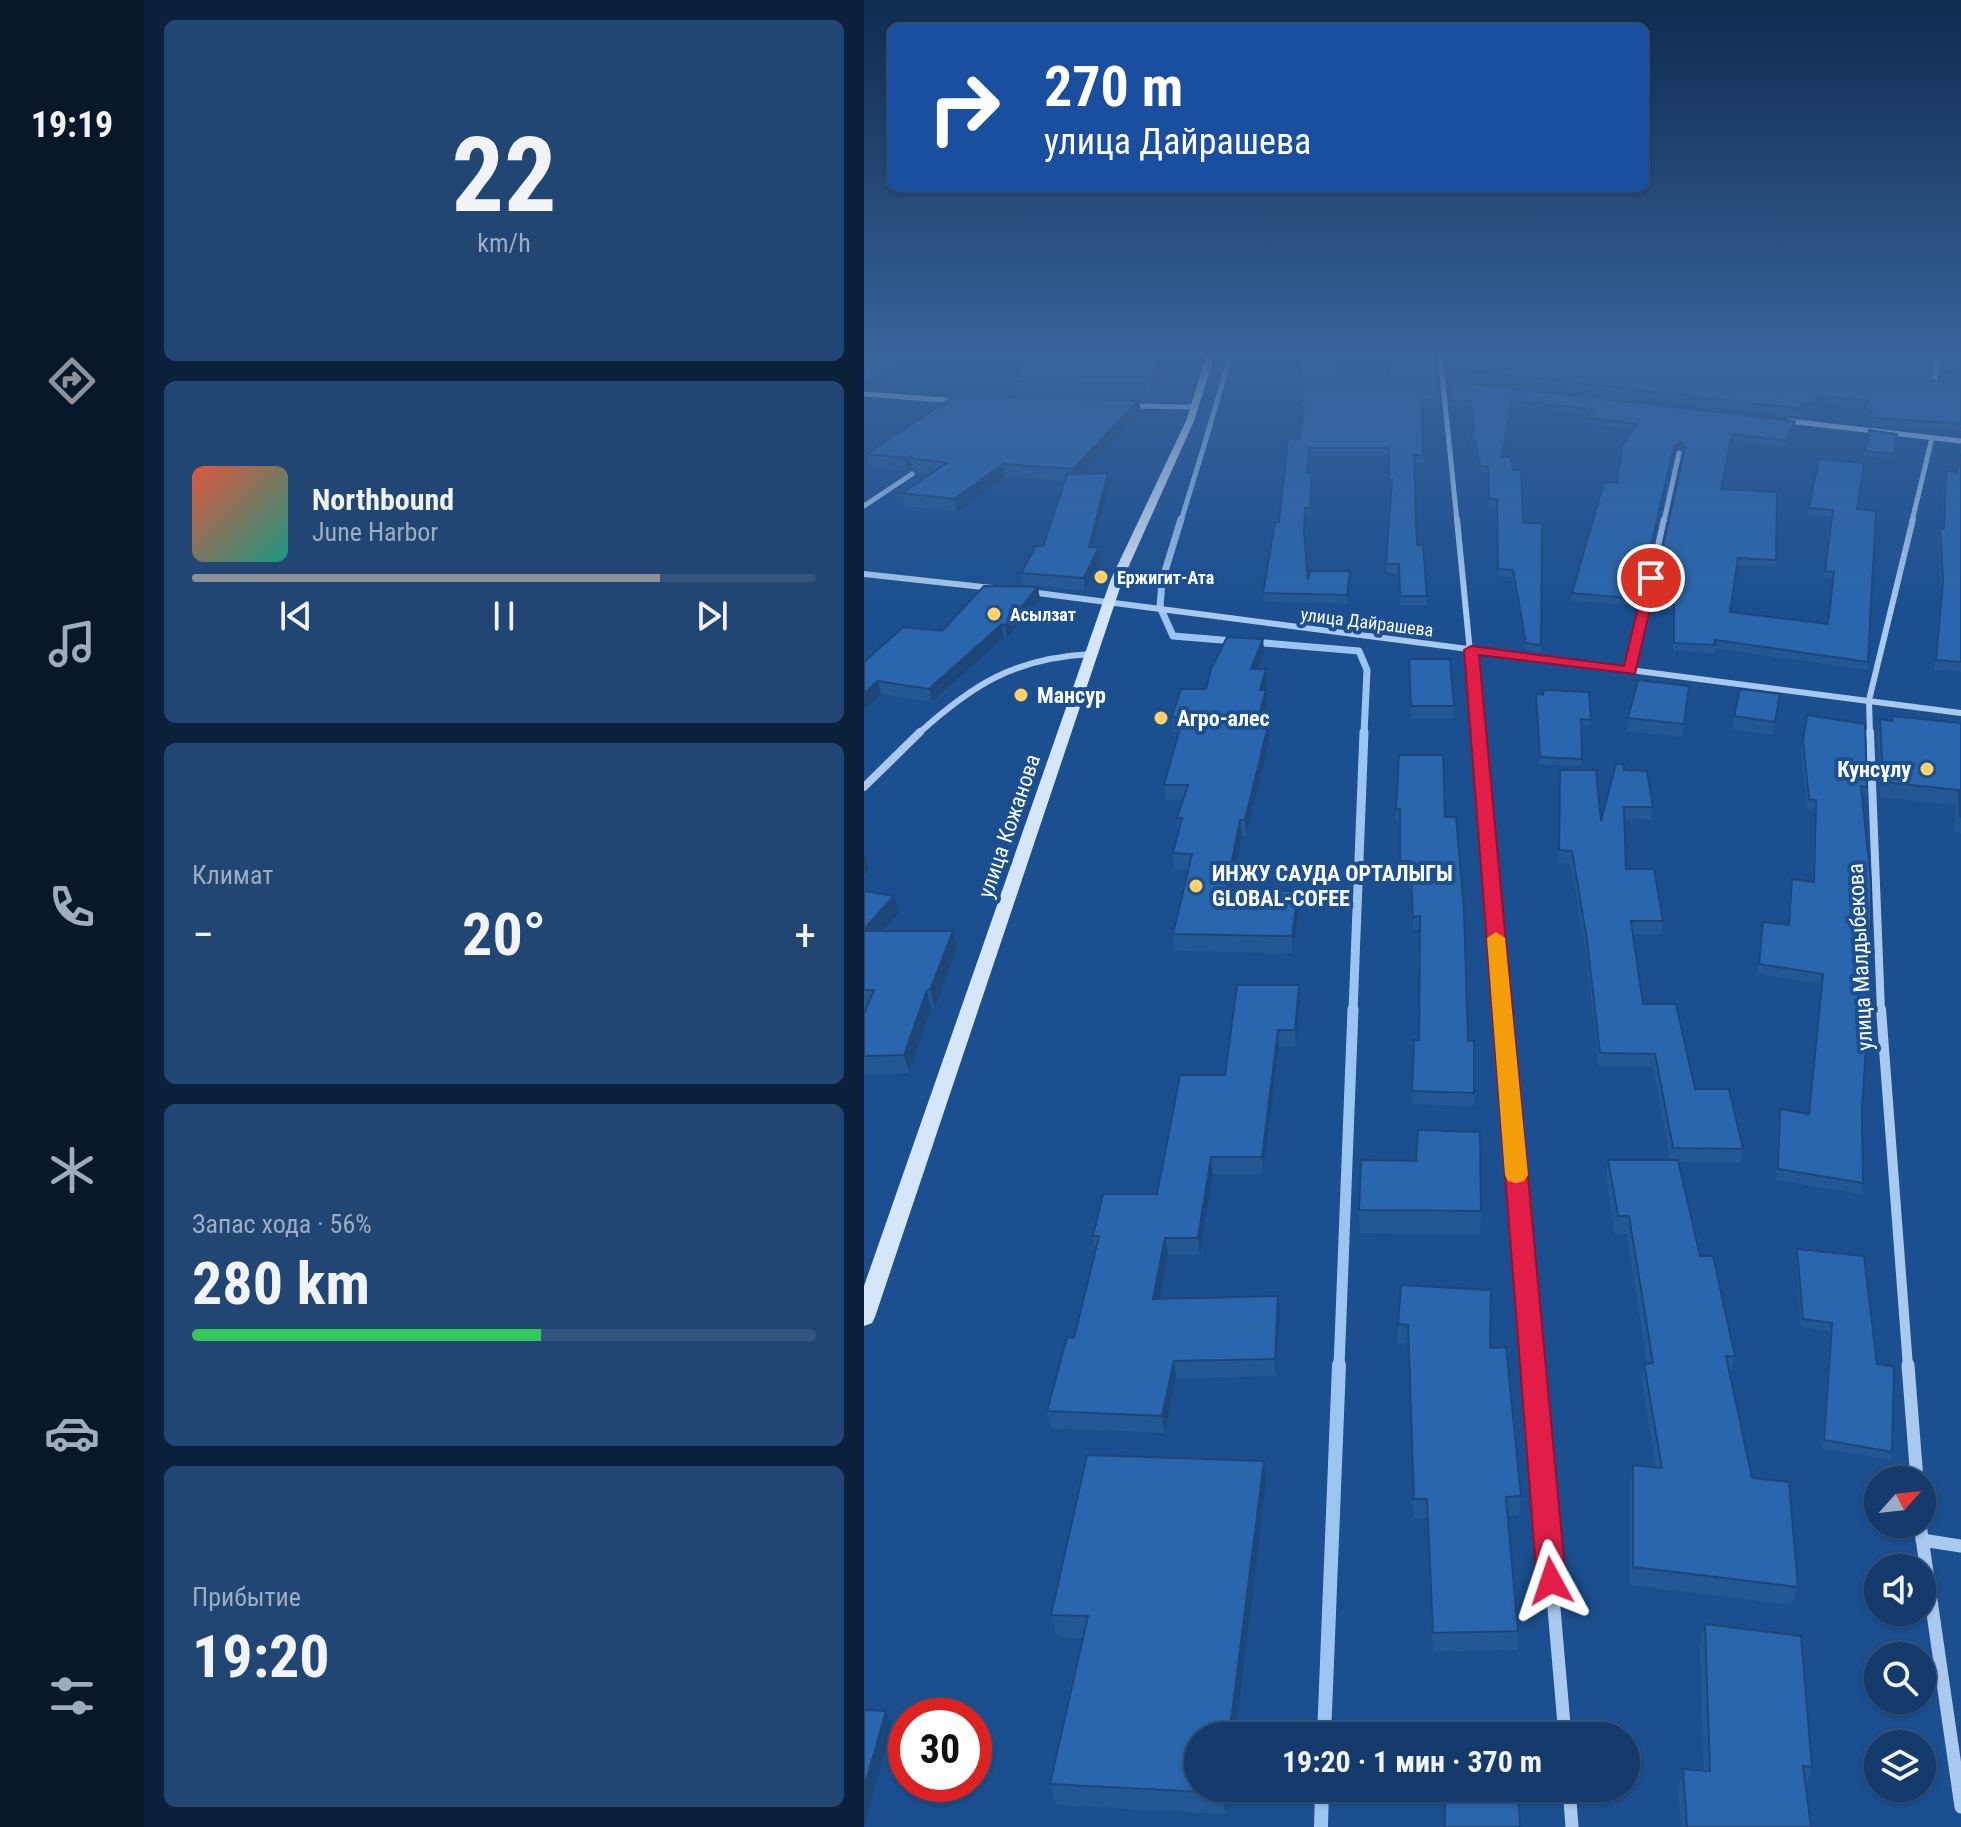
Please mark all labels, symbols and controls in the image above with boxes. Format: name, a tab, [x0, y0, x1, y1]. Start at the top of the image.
text: 270 m	[1044, 54, 1183, 120]
icon: right	[912, 56, 1016, 160]
text: 19:19	[31, 104, 113, 146]
text: 22	[451, 115, 557, 236]
text: улица Дайрашева	[1044, 121, 1311, 163]
text: km/h	[477, 228, 531, 258]
icon: directions	[44, 353, 100, 409]
text: Northbound	[312, 482, 454, 517]
text: June Harbor	[312, 517, 438, 547]
pin	[1617, 544, 1685, 612]
icon: arrive	[1629, 556, 1673, 600]
place label: Ержигит-Ата	[1117, 567, 1214, 588]
marker: Ержигит-Ата	[1092, 568, 1110, 586]
icon: previous	[274, 594, 318, 638]
icon: pause	[482, 594, 526, 638]
icon: next	[690, 594, 734, 638]
street label: улица Дайрашева	[1299, 603, 1435, 641]
place label: Асылзат	[1010, 604, 1076, 625]
marker: Асылзат	[985, 605, 1003, 623]
icon: music	[44, 616, 100, 672]
place label: Мансур	[1037, 683, 1106, 708]
marker: Мансур	[1012, 686, 1030, 704]
place label: Агро-алес	[1177, 706, 1270, 731]
marker: Агро-алес	[1152, 709, 1170, 727]
street label: улица Кожанова	[973, 751, 1045, 901]
place label: Кунсұлу	[1837, 757, 1911, 782]
marker: Кунсұлу	[1918, 760, 1936, 778]
text: Климат	[192, 860, 273, 890]
place label: ИНЖУ САУДА ОРТАЛЫГЫ GLOBAL-COFEE	[1212, 861, 1453, 911]
street label: улица Малдыбекова	[1843, 863, 1877, 1051]
marker: ИНЖУ САУДА ОРТАЛЫГЫ GLOBAL-COFEE	[1187, 877, 1205, 895]
icon: phone	[44, 879, 100, 935]
text: 20°	[462, 899, 546, 970]
text: −	[192, 909, 214, 961]
text: +	[794, 909, 816, 961]
icon: climate	[44, 1142, 100, 1198]
text: Запас хода · 56%	[192, 1209, 372, 1239]
text: 280 km	[192, 1248, 370, 1319]
icon: car	[44, 1405, 100, 1461]
north arrow	[1864, 1466, 1936, 1538]
map controls	[1864, 1466, 1936, 1802]
position arrow	[1509, 1539, 1593, 1623]
button: sound	[1864, 1554, 1936, 1626]
text: Прибытие	[192, 1582, 301, 1612]
text: 19:20	[192, 1621, 330, 1692]
button: search	[1864, 1642, 1936, 1714]
icon: filters	[44, 1668, 100, 1724]
speed limit sign: 30	[888, 1698, 992, 1802]
button: layers	[1864, 1730, 1936, 1802]
text: 19:20 · 1 мин · 370 m	[1282, 1744, 1542, 1779]

